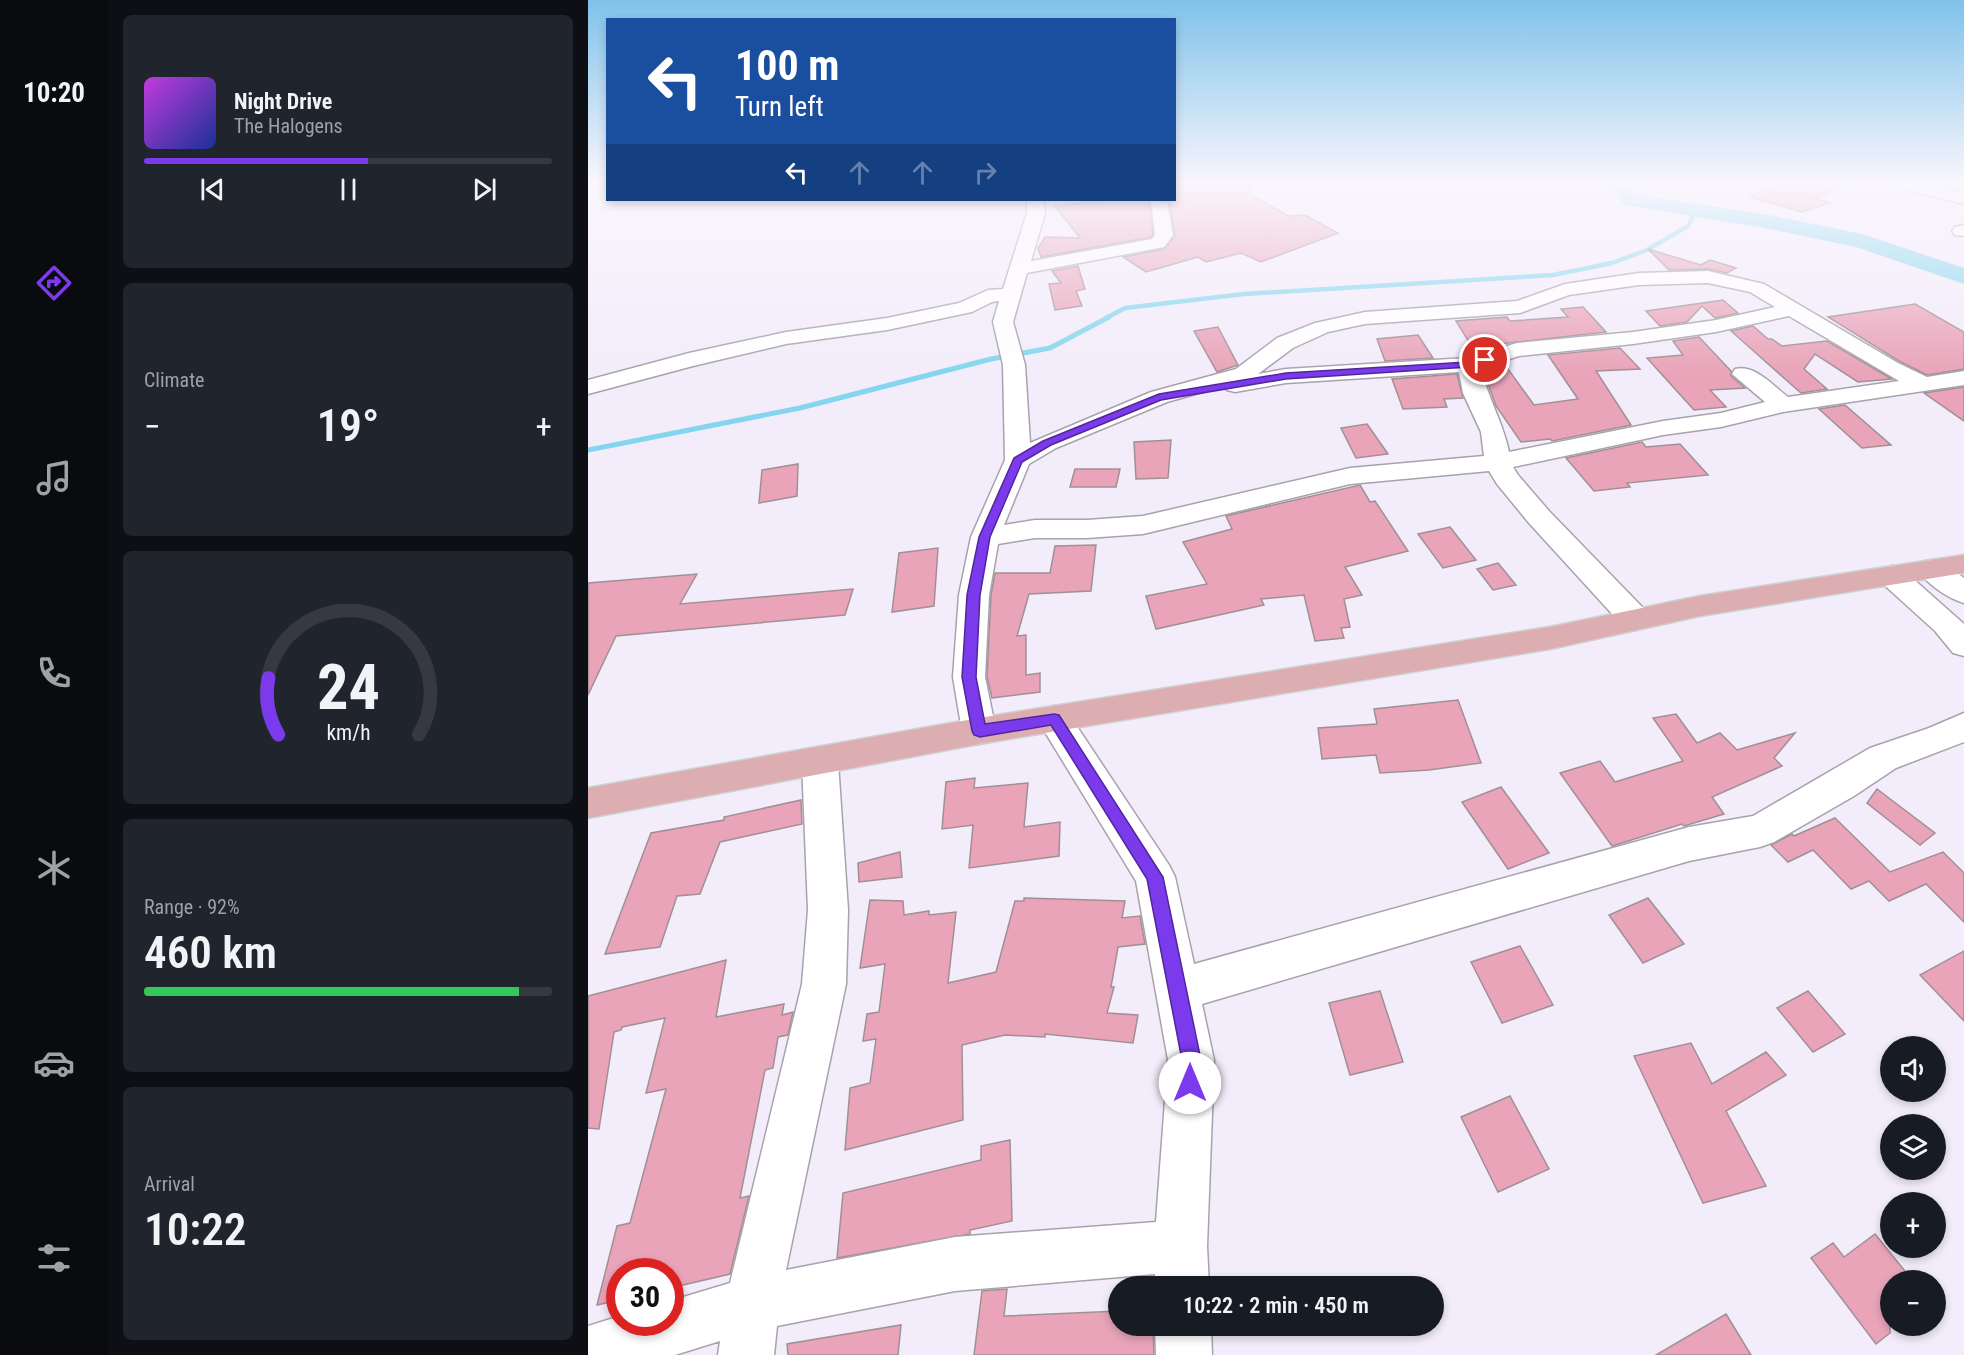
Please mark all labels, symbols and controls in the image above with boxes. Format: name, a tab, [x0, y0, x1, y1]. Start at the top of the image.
text: 100 m	[735, 41, 840, 90]
icon: left	[636, 42, 714, 120]
text: 10:20	[23, 77, 85, 109]
text: Night Drive	[234, 89, 332, 114]
text: Turn left	[735, 91, 824, 123]
text: The Halogens	[234, 114, 343, 138]
icon: left	[780, 156, 813, 189]
icon: ahead	[843, 156, 876, 189]
icon: ahead	[906, 156, 939, 189]
icon: right	[969, 156, 1002, 189]
icon: previous	[196, 173, 229, 206]
icon: pause	[332, 173, 365, 206]
icon: next	[468, 173, 501, 206]
icon: directions	[33, 262, 75, 304]
pin	[1459, 334, 1510, 385]
icon: arrive	[1468, 343, 1501, 376]
text: Climate	[144, 368, 204, 392]
text: 19°	[317, 399, 379, 452]
text: −	[144, 407, 161, 446]
text: +	[536, 407, 552, 446]
icon: music	[33, 457, 75, 499]
text: 24	[316, 651, 380, 724]
icon: phone	[33, 652, 75, 694]
text: km/h	[326, 720, 370, 745]
icon: climate	[33, 847, 75, 889]
text: Range · 92%	[144, 895, 240, 919]
text: 460 km	[144, 926, 277, 979]
map controls	[1880, 1036, 1946, 1336]
button: sound	[1880, 1036, 1946, 1102]
icon: car	[33, 1042, 75, 1084]
position arrow	[1158, 1051, 1222, 1115]
button: layers	[1880, 1114, 1946, 1180]
text: Arrival	[144, 1172, 195, 1196]
button: +	[1880, 1192, 1946, 1258]
text: 10:22	[144, 1203, 246, 1256]
icon: filters	[33, 1237, 75, 1279]
speed limit sign: 30	[606, 1258, 684, 1336]
button: −	[1880, 1270, 1946, 1336]
text: 10:22 · 2 min · 450 m	[1183, 1293, 1369, 1318]

